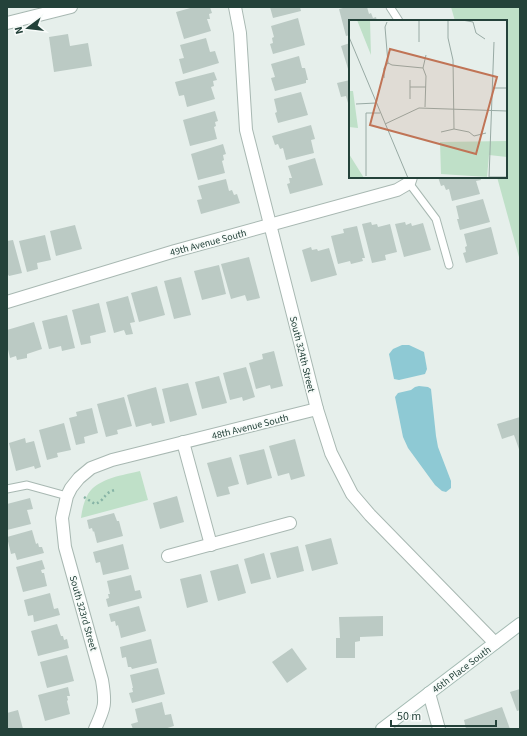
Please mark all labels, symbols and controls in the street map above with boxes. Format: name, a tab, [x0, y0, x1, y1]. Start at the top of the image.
north arrow	[8, 8, 48, 48]
inset map	[349, 20, 507, 178]
text: N	[11, 25, 27, 36]
street label: 49th Avenue South	[168, 226, 248, 260]
street label: South 324th Street	[286, 315, 318, 394]
street label: 48th Avenue South	[210, 411, 290, 443]
street label: South 323rd Street	[66, 574, 101, 653]
street label: 46th Place South	[429, 643, 494, 697]
scale bar	[391, 702, 496, 728]
text: 50 m	[397, 708, 421, 725]

